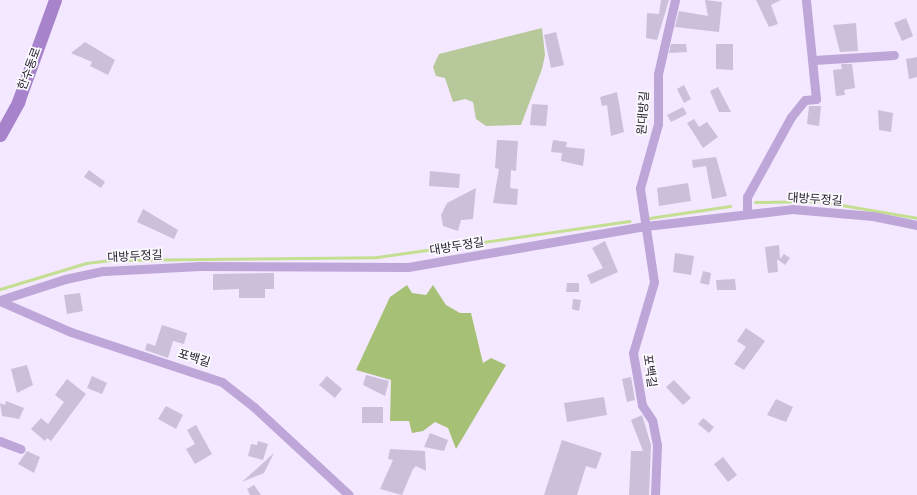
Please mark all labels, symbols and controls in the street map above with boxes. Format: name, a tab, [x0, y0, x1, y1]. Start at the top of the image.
street label: 한수동로	[16, 46, 44, 92]
street label: 원대방길	[635, 90, 653, 136]
street label: 대방두정길	[787, 191, 843, 209]
street label: 대방두정길	[429, 236, 485, 258]
street label: 대방두정길	[107, 248, 163, 266]
street label: 포백길	[176, 347, 212, 371]
street label: 포백길	[640, 354, 658, 388]

